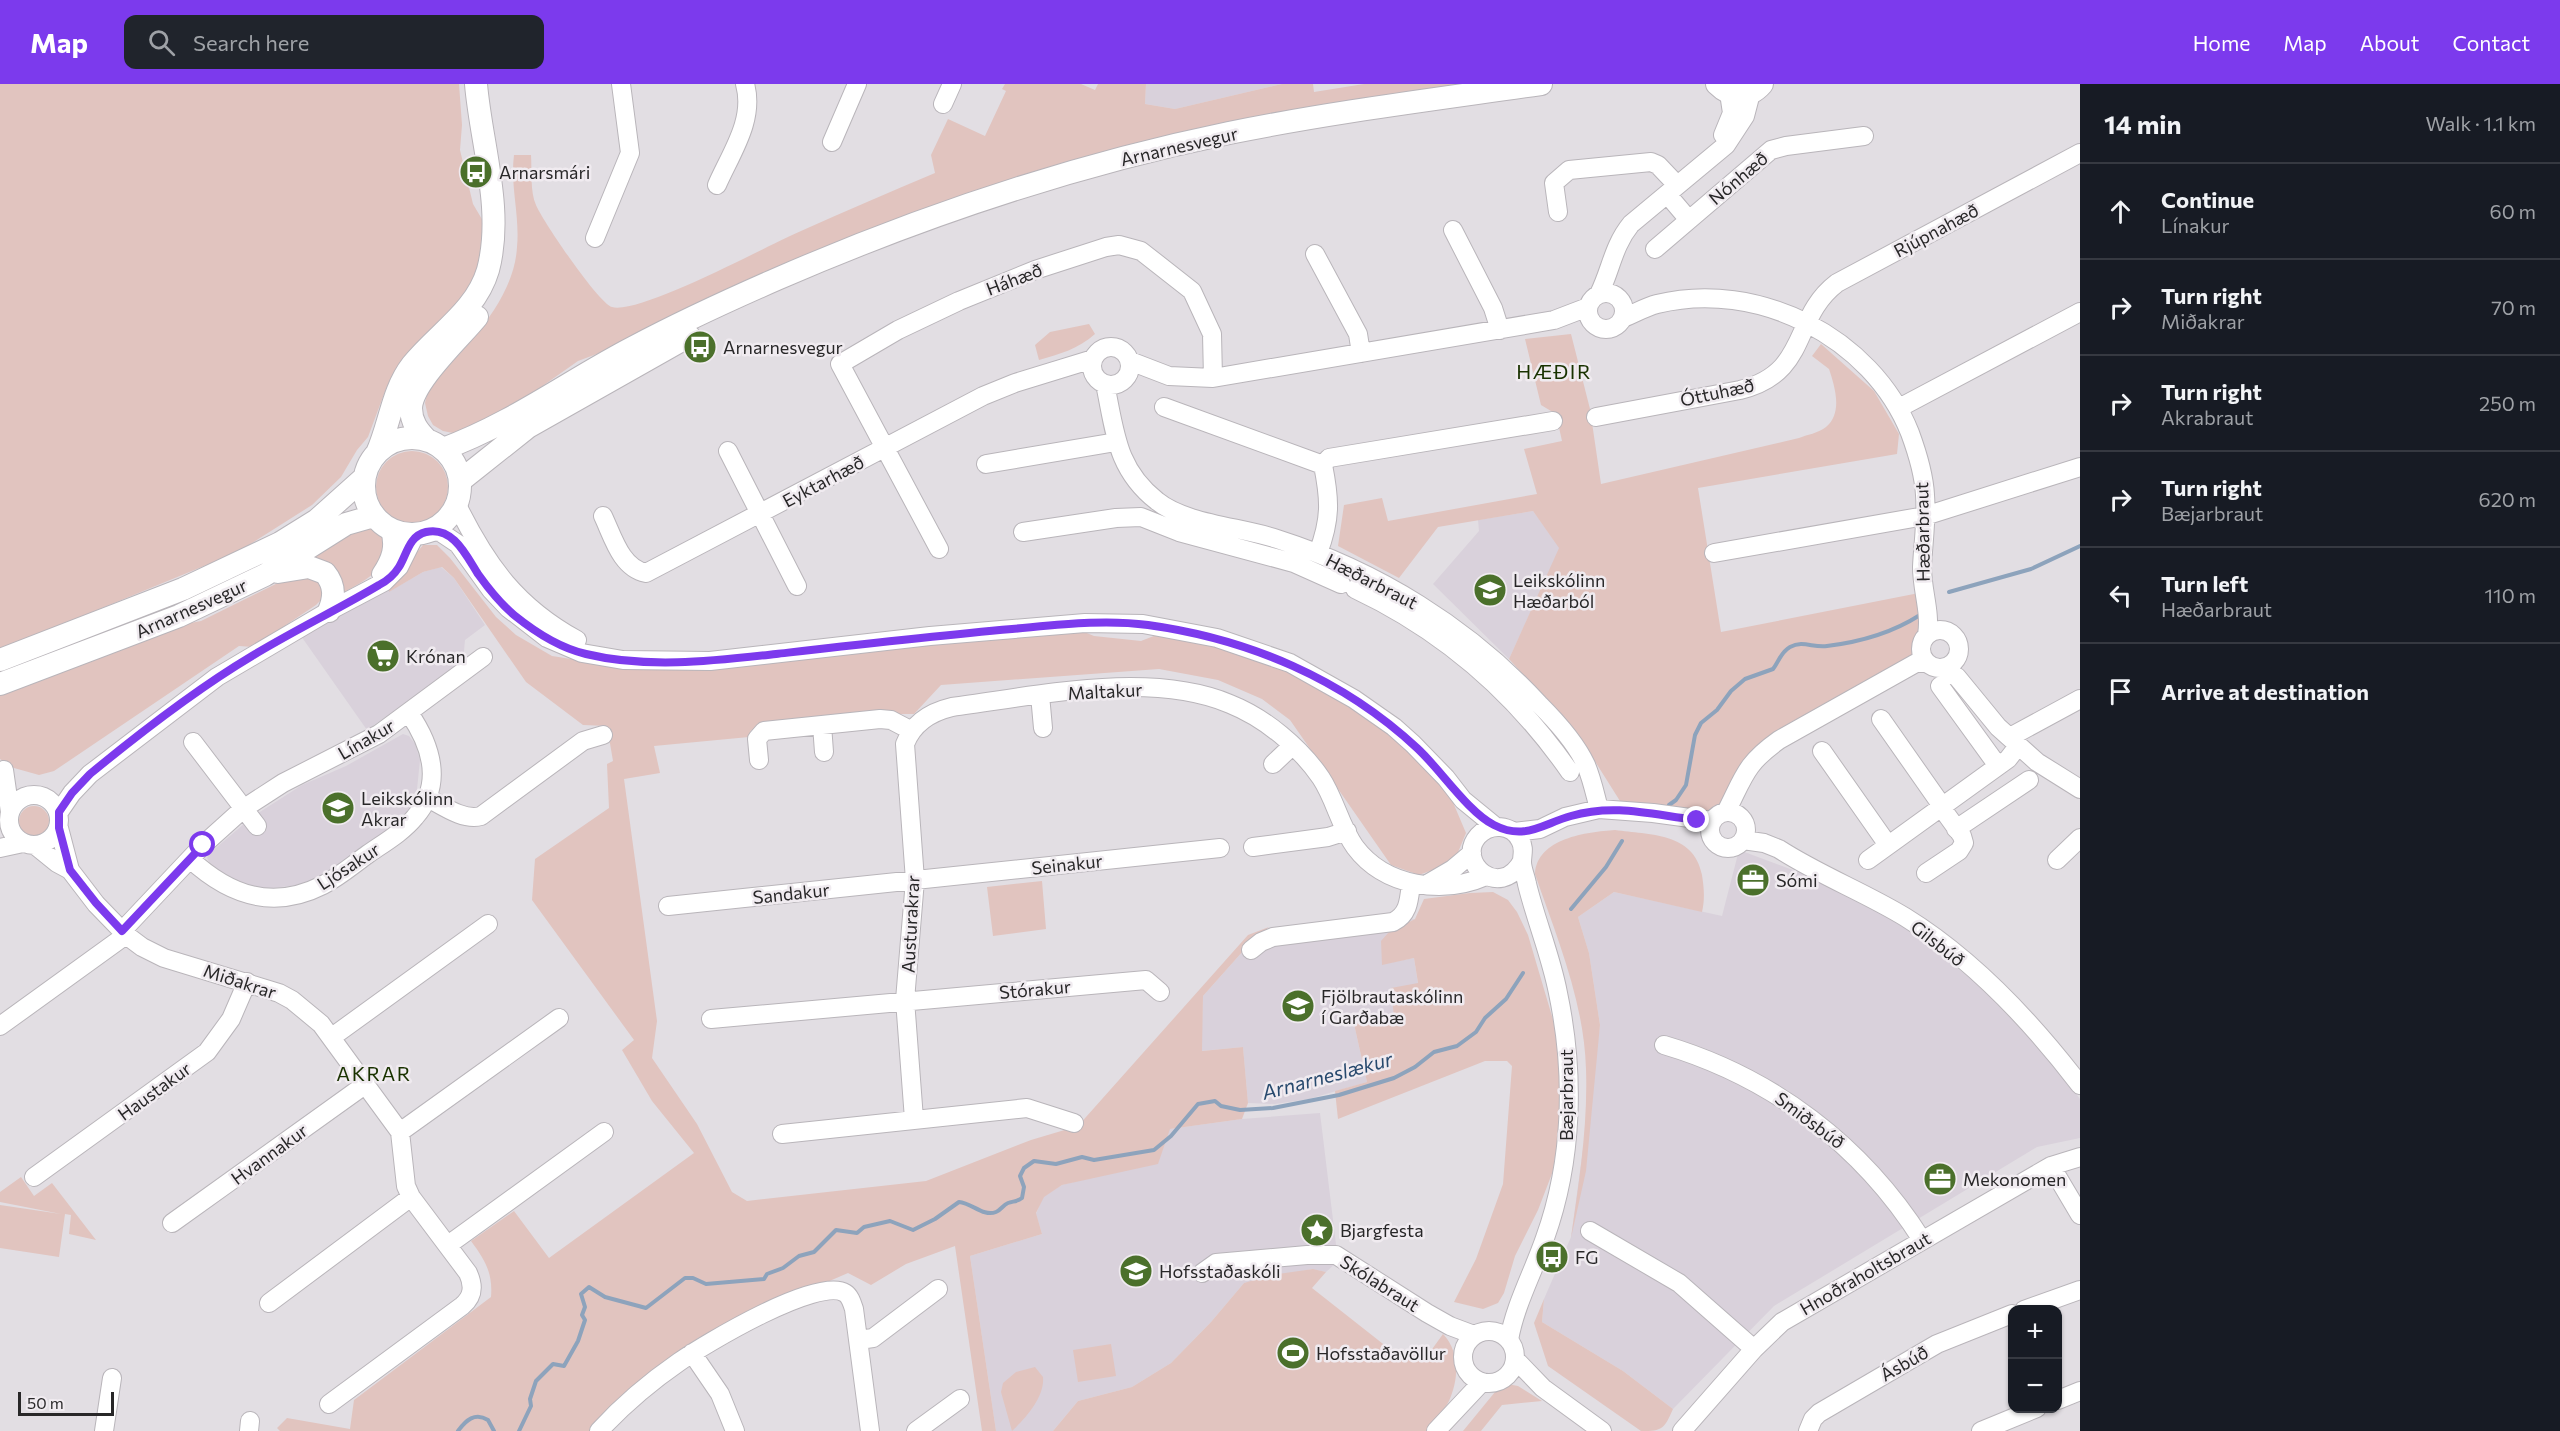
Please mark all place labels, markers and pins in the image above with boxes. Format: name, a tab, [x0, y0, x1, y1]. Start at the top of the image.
bus stop icon: Arnarsmári	[458, 154, 494, 190]
place label: Arnarsmári	[499, 161, 590, 183]
bus stop icon: Arnarnesvegur	[682, 329, 718, 365]
place label: Arnarnesvegur	[723, 336, 843, 358]
place label: Leikskólinn Hæðarból	[1513, 569, 1605, 612]
school or university icon: Leikskólinn Hæðarból	[1472, 572, 1508, 608]
supermarket icon: Krónan	[365, 638, 401, 674]
place label: Krónan	[406, 645, 466, 667]
place label: Leikskólinn Akrar	[361, 787, 453, 830]
school or university icon: Leikskólinn Akrar	[320, 790, 356, 826]
office icon: Sómi	[1735, 862, 1771, 898]
place label: Sómi	[1776, 869, 1818, 891]
place label: Fjölbrautaskólinn í Garðabæ	[1321, 985, 1463, 1028]
school or university icon: Fjölbrautaskólinn í Garðabæ	[1280, 988, 1316, 1024]
office icon: Mekonomen	[1922, 1161, 1958, 1197]
place label: Mekonomen	[1963, 1168, 2066, 1190]
place icon: Bjargfesta	[1299, 1212, 1335, 1248]
place label: Bjargfesta	[1340, 1219, 1424, 1241]
bus stop icon: FG	[1534, 1239, 1570, 1275]
place label: FG	[1575, 1246, 1599, 1268]
school or university icon: Hofsstaðaskóli	[1118, 1253, 1154, 1289]
place label: Hofsstaðaskóli	[1159, 1260, 1281, 1282]
sports icon: Hofsstaðavöllur	[1275, 1335, 1311, 1371]
place label: Hofsstaðavöllur	[1316, 1342, 1446, 1364]

